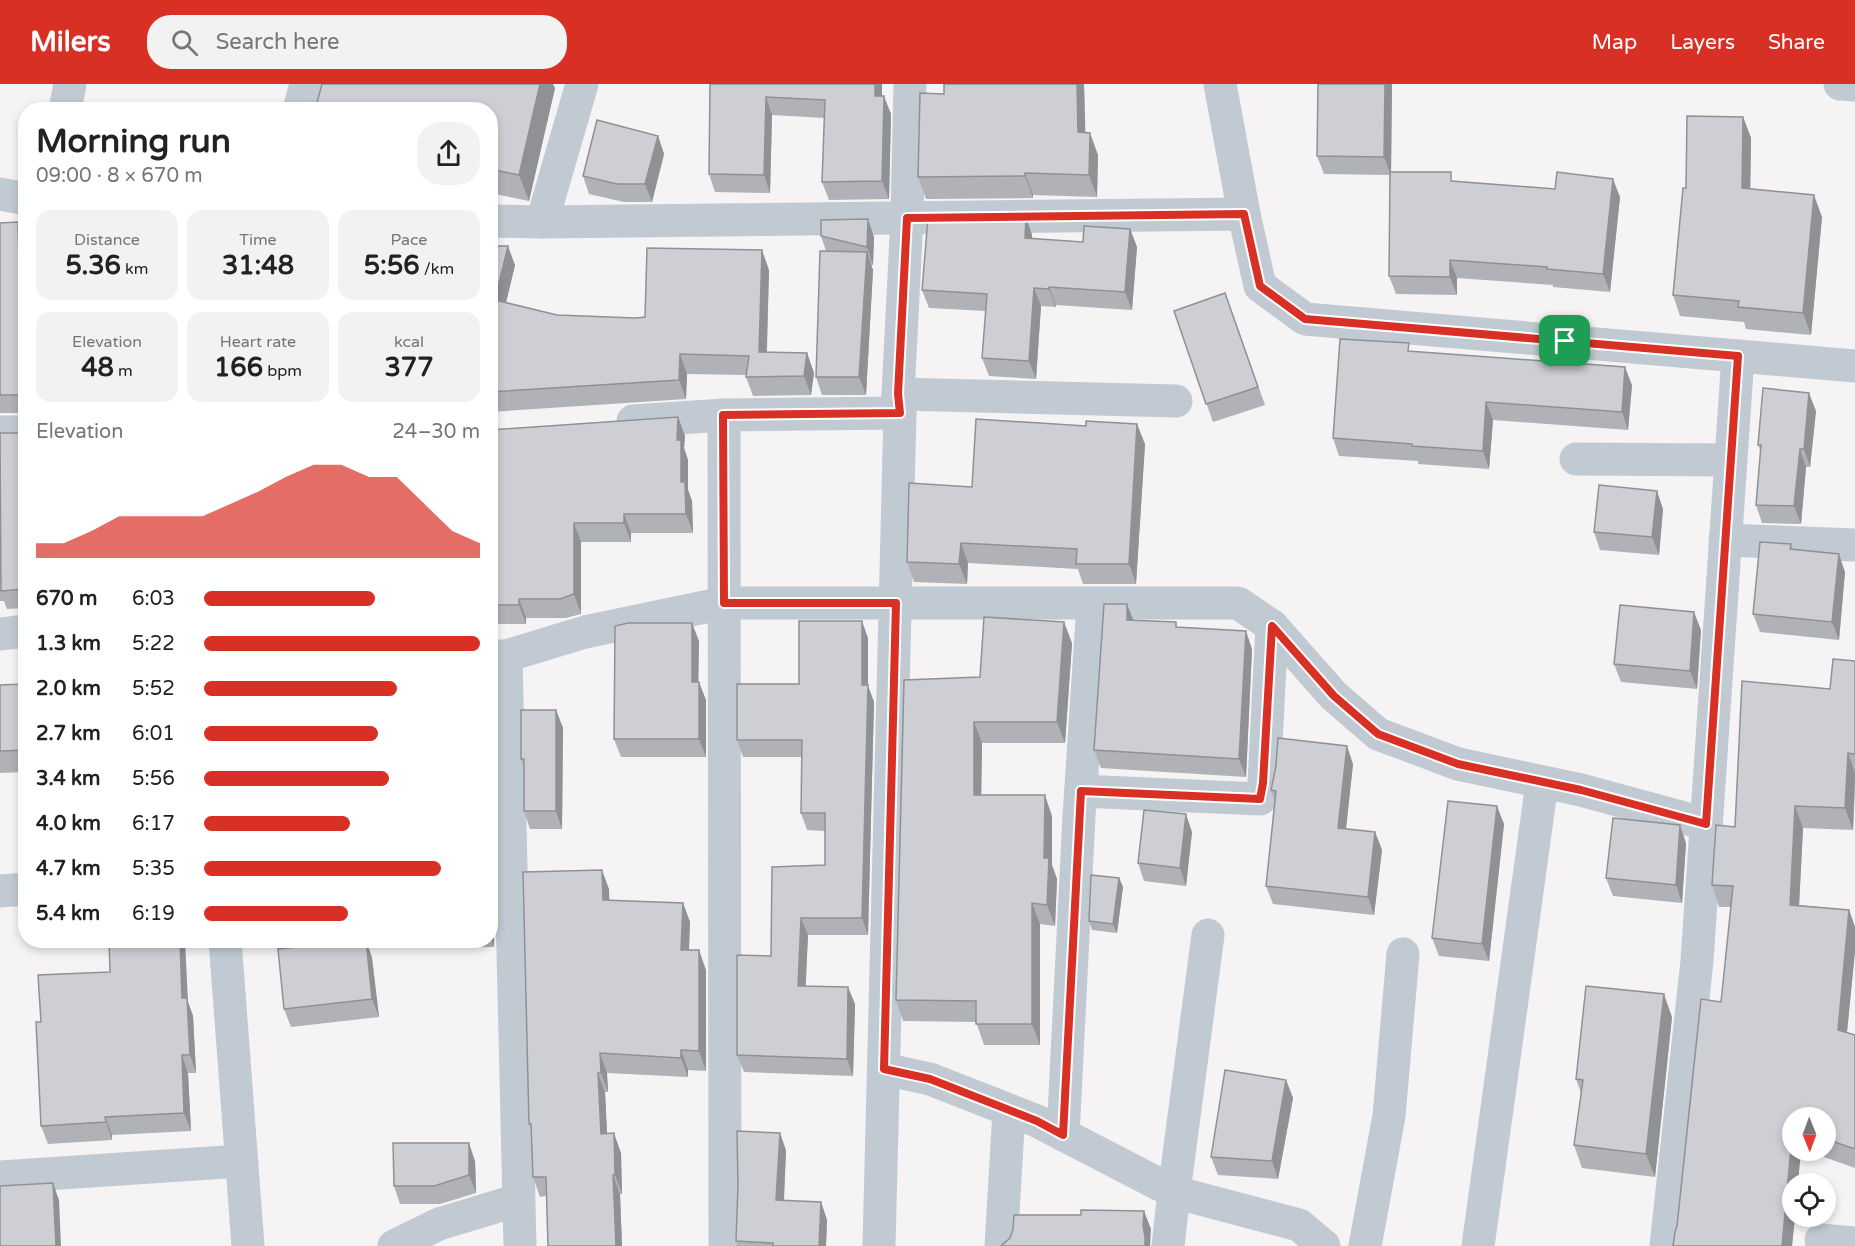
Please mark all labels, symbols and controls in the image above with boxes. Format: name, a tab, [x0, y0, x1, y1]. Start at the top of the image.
search box	[147, 15, 567, 69]
text: Milers	[30, 25, 111, 59]
icon: search	[168, 26, 201, 59]
text: Search here	[216, 29, 339, 55]
text: Map	[1592, 30, 1637, 55]
text: Layers	[1670, 30, 1735, 55]
text: Share	[1768, 30, 1825, 55]
text: Morning run	[36, 122, 231, 161]
button: share	[417, 122, 480, 185]
text: 09:00 · 8 × 670 m	[36, 164, 203, 188]
text: Distance	[74, 230, 140, 250]
text: Time	[239, 230, 277, 250]
text: Pace	[391, 230, 427, 250]
text: 5.36	[65, 250, 121, 281]
text: 31:48	[222, 250, 294, 281]
text: 5:56	[364, 250, 420, 281]
text: km	[121, 259, 149, 279]
text: /km	[420, 259, 454, 279]
pin	[1539, 315, 1590, 366]
icon: arrive	[1548, 324, 1581, 357]
text: Elevation	[72, 332, 142, 352]
text: Heart rate	[220, 332, 296, 352]
text: kcal	[394, 332, 424, 352]
text: 48	[81, 352, 114, 383]
text: 166	[214, 352, 263, 383]
text: 377	[385, 352, 433, 383]
text: m	[114, 361, 133, 381]
text: bpm	[263, 361, 302, 381]
text: Elevation	[36, 420, 123, 444]
text: 24–30 m	[392, 420, 480, 444]
text: 670 m	[36, 587, 97, 611]
text: 6:03	[132, 587, 175, 611]
text: 1.3 km	[36, 632, 101, 656]
text: 5:22	[132, 632, 175, 656]
text: 2.0 km	[36, 677, 101, 701]
text: 5:52	[132, 677, 175, 701]
text: 2.7 km	[36, 722, 101, 746]
text: 6:01	[132, 722, 175, 746]
text: 3.4 km	[36, 767, 100, 791]
text: 5:56	[132, 767, 175, 791]
text: 4.0 km	[36, 812, 101, 836]
text: 6:17	[132, 812, 175, 836]
text: 4.7 km	[36, 857, 101, 881]
text: 5:35	[132, 857, 175, 881]
text: 5.4 km	[36, 902, 100, 926]
text: 6:19	[132, 902, 175, 926]
north arrow	[1782, 1107, 1836, 1161]
map controls	[1782, 1107, 1836, 1227]
button: locate	[1782, 1173, 1836, 1227]

